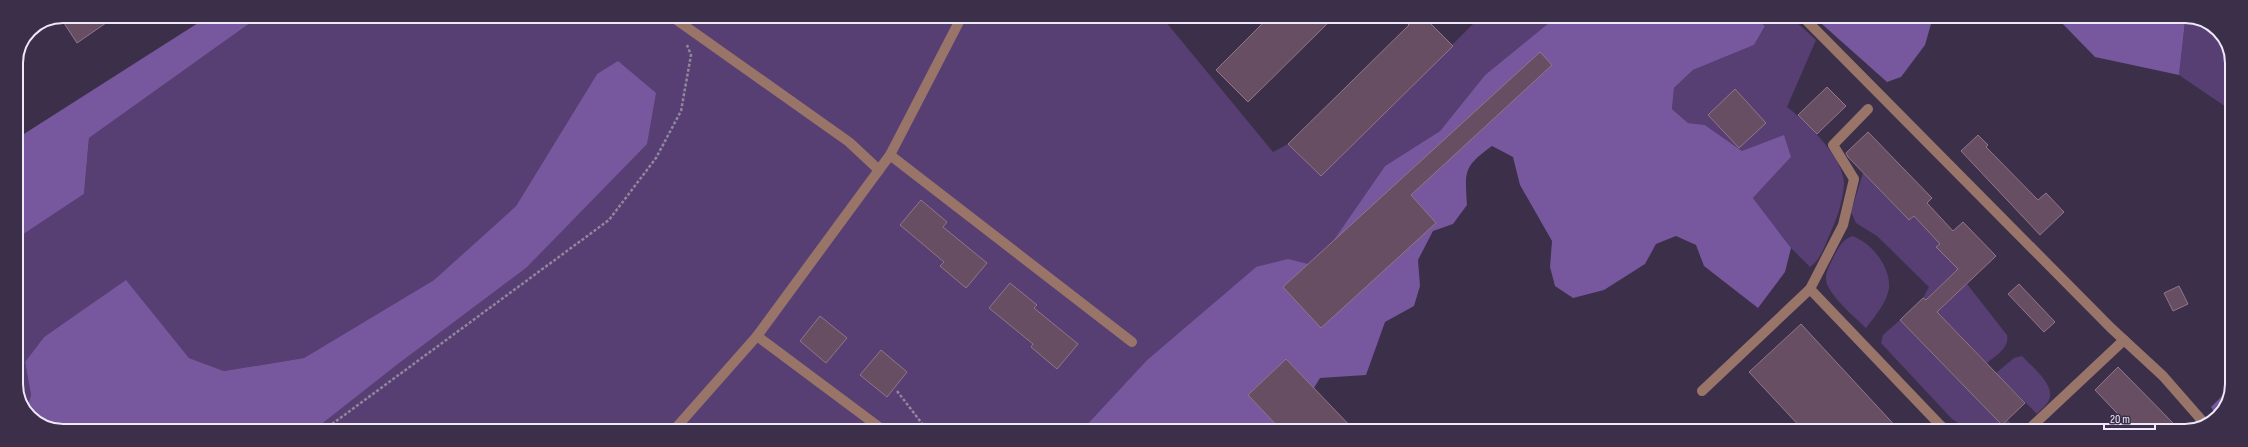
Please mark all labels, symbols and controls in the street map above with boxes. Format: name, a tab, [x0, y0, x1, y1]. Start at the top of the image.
scale bar	[2104, 405, 2155, 431]
text: 20 m	[2110, 412, 2130, 427]

